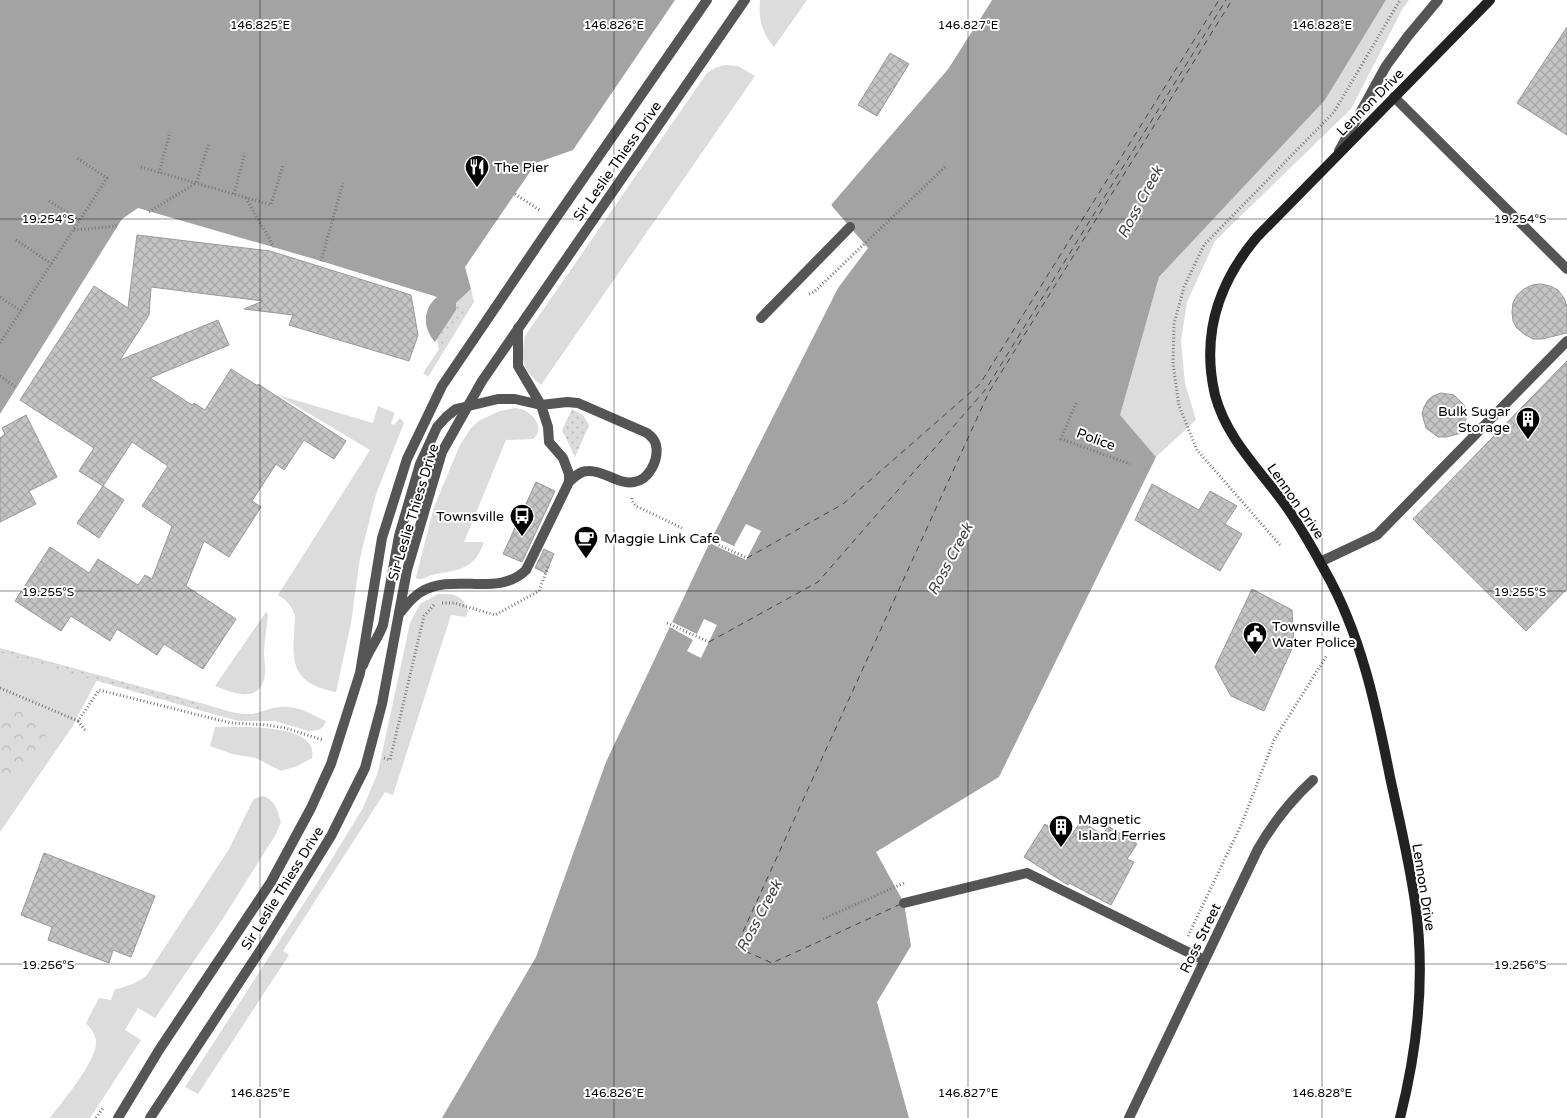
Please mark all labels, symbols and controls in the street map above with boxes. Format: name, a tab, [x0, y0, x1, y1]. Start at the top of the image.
text: 146.825°E	[230, 18, 290, 32]
text: 146.826°E	[584, 18, 645, 32]
text: 146.827°E	[938, 18, 999, 32]
text: 146.828°E	[1292, 18, 1353, 32]
street label: Lennon Drive	[1333, 65, 1408, 140]
street label: Sir Leslie Thiess Drive	[570, 98, 665, 224]
restaurant icon: The Pier	[464, 154, 490, 188]
place label: The Pier	[494, 159, 549, 176]
water label: Ross Creek	[1113, 161, 1167, 241]
text: 19.254°S	[22, 212, 74, 226]
text: 19.254°S	[1494, 212, 1546, 226]
place label: Bulk Sugar Storage	[1438, 403, 1511, 436]
building icon: Bulk Sugar Storage	[1515, 406, 1541, 440]
street label: Police	[1074, 425, 1118, 454]
street label: Sir Leslie Thiess Drive	[385, 442, 442, 583]
street label: Lennon Drive	[1263, 460, 1328, 542]
bus stop icon: Townsville	[509, 503, 535, 537]
place label: Townsville	[436, 508, 504, 525]
water label: Ross Creek	[923, 518, 977, 598]
cafe icon: Maggie Link Cafe	[573, 525, 599, 559]
place label: Maggie Link Cafe	[604, 530, 720, 547]
text: 19.255°S	[22, 585, 74, 599]
text: 19.255°S	[1494, 585, 1546, 599]
place label: Townsville Water Police	[1272, 618, 1356, 651]
public building icon: Townsville Water Police	[1242, 621, 1268, 655]
place label: Magnetic Island Ferries	[1078, 811, 1166, 844]
building icon: Magnetic Island Ferries	[1048, 814, 1074, 848]
street label: Sir Leslie Thiess Drive	[238, 823, 327, 953]
street label: Lennon Drive	[1408, 842, 1439, 932]
water label: Ross Creek	[732, 875, 786, 955]
street label: Ross Street	[1176, 900, 1225, 976]
text: 19.256°S	[22, 958, 74, 972]
text: 19.256°S	[1494, 958, 1546, 972]
text: 146.825°E	[230, 1086, 290, 1100]
text: 146.826°E	[584, 1086, 645, 1100]
text: 146.827°E	[938, 1086, 999, 1100]
text: 146.828°E	[1292, 1086, 1353, 1100]

